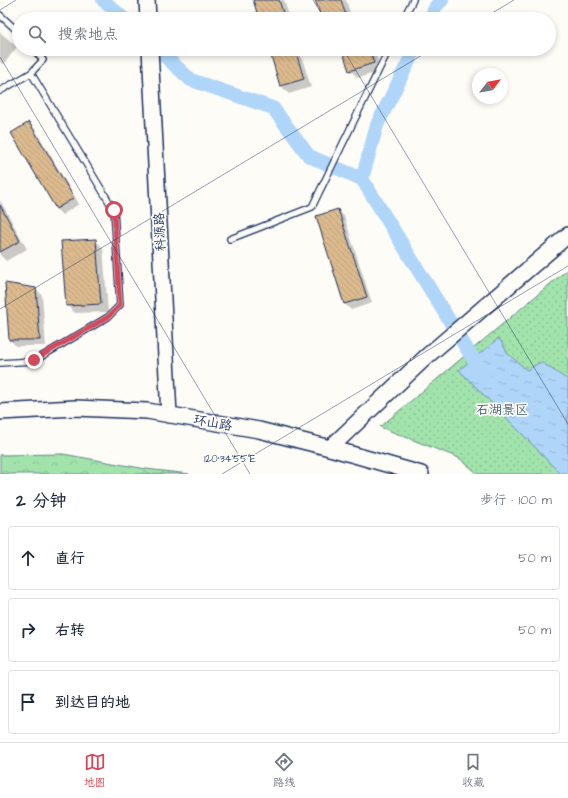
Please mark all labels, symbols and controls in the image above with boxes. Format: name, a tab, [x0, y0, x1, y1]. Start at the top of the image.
search box	[12, 12, 556, 56]
icon: search	[26, 23, 48, 45]
text: 搜索地点	[58, 24, 118, 45]
north arrow	[472, 68, 508, 104]
route start	[105, 201, 123, 219]
street label: 科源路	[150, 212, 170, 252]
route end	[25, 351, 43, 369]
park label: 石湖景区	[476, 401, 528, 419]
street label: 环山路	[192, 411, 234, 435]
text: 120°34'55"E	[204, 452, 256, 466]
text: 2 分钟	[16, 489, 67, 513]
text: 步行 · 100 m	[480, 491, 552, 509]
icon: ahead	[17, 547, 39, 569]
text: 直行	[55, 548, 85, 569]
text: 50 m	[518, 549, 551, 567]
icon: right	[17, 619, 39, 641]
text: 右转	[55, 620, 85, 641]
text: 50 m	[518, 621, 551, 639]
icon: arrive	[17, 691, 39, 713]
text: 到达目的地	[55, 692, 130, 713]
tab: 地图	[84, 751, 106, 790]
tab: 路线	[273, 751, 295, 790]
tab: 收藏	[462, 751, 484, 790]

